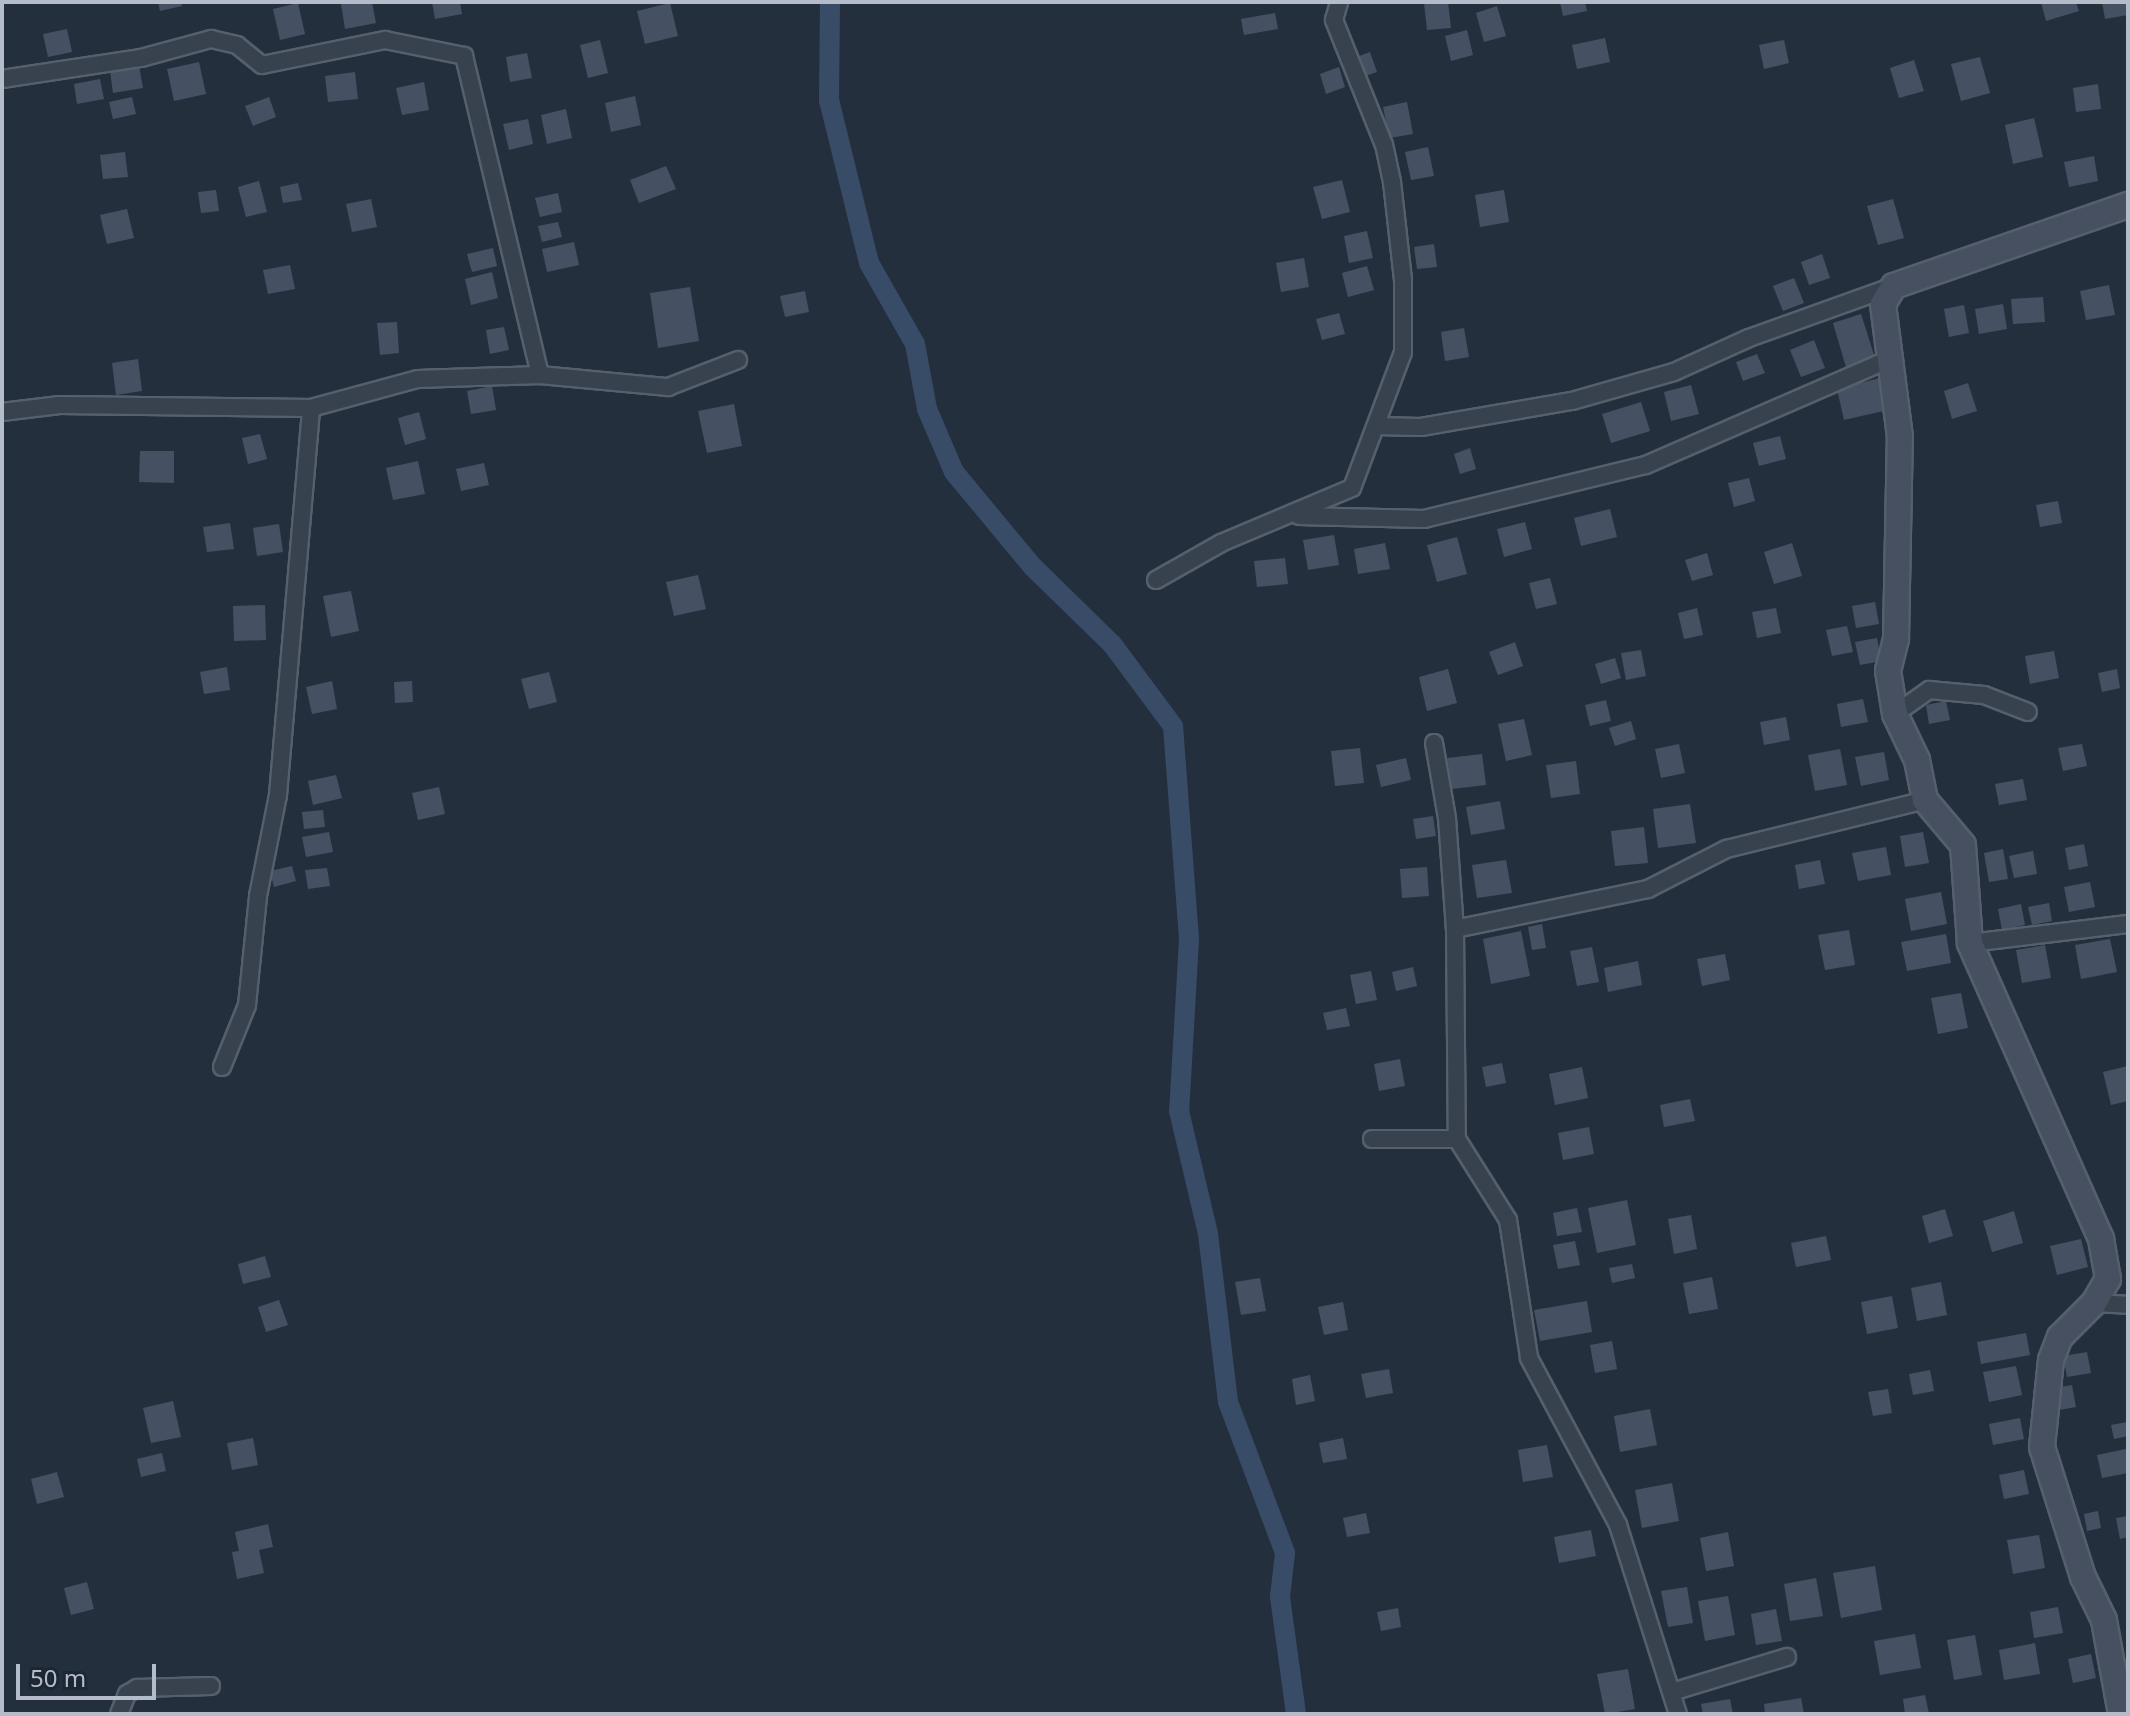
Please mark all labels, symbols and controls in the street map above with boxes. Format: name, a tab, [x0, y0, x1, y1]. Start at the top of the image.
scale bar	[20, 1648, 160, 1698]
text: 50 m	[30, 1661, 86, 1694]

